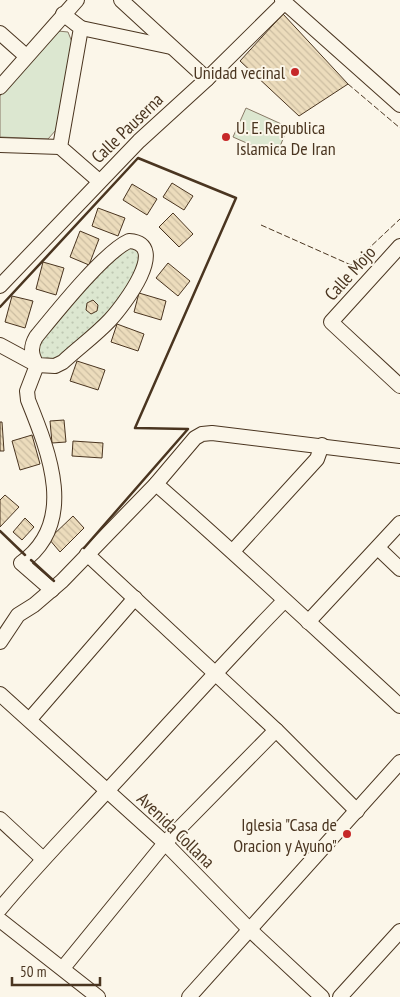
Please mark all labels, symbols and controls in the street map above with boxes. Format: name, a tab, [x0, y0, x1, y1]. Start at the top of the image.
place label: Unidad vecinal	[193, 61, 286, 84]
marker: Unidad vecinal	[289, 66, 301, 78]
street label: Calle Pauserna	[86, 88, 168, 168]
place label: U. E. Republica Islamica De Iran	[236, 116, 336, 160]
marker: U. E. Republica Islamica De Iran	[220, 131, 232, 143]
street label: Calle Mojo	[319, 241, 381, 305]
street label: Avenida Collana	[132, 787, 220, 873]
place label: Iglesia "Casa de Oracion y Ayuno"	[233, 813, 337, 857]
marker: Iglesia "Casa de Oracion y Ayuno"	[341, 828, 353, 840]
scale bar	[12, 954, 100, 986]
text: 50 m	[20, 962, 46, 981]

